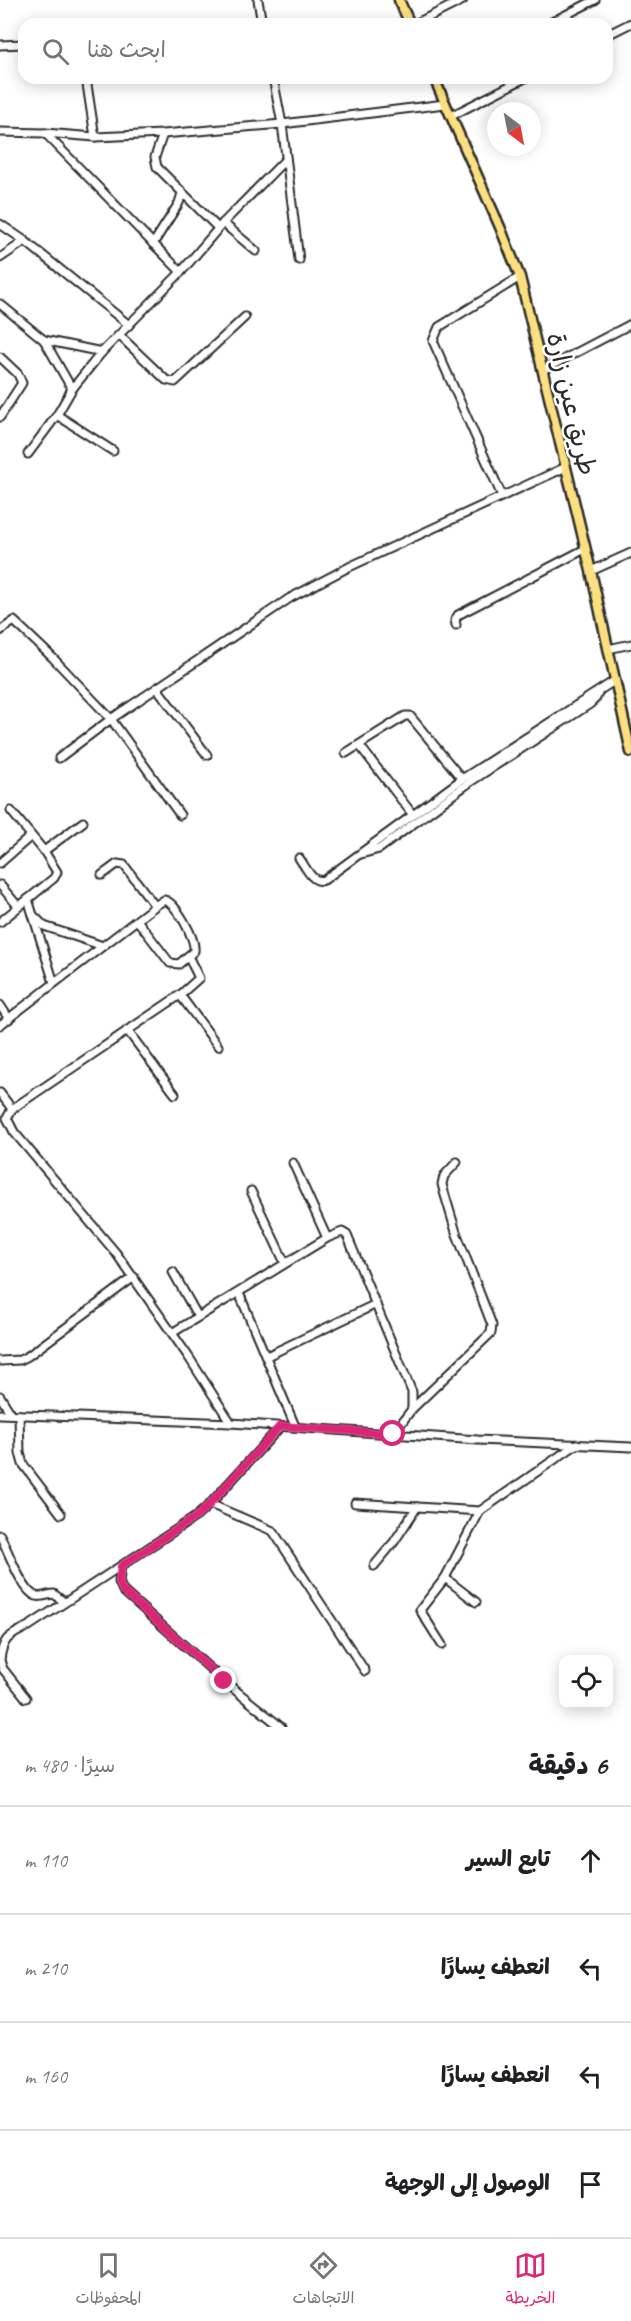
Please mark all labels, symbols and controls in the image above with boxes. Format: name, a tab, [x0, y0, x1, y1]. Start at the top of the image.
search box	[18, 18, 613, 84]
icon: search	[39, 35, 72, 68]
text: ابحث هنا	[87, 36, 166, 64]
north arrow	[487, 102, 541, 156]
street label: طريق عين زارة	[539, 329, 604, 479]
route start	[379, 1420, 405, 1446]
map controls	[559, 1655, 613, 1709]
button: locate	[559, 1655, 613, 1709]
route end	[210, 1667, 236, 1693]
text: 6 دقيقة	[528, 1749, 607, 1782]
text: سيرًا · 480 m	[24, 1753, 115, 1778]
icon: ahead	[574, 1844, 607, 1877]
text: تابع السير	[466, 1845, 550, 1873]
text: 110 m	[24, 1848, 67, 1873]
icon: left	[574, 1952, 607, 1985]
text: انعطف يسارًا	[441, 1953, 550, 1981]
text: 210 m	[24, 1956, 67, 1981]
icon: left	[574, 2060, 607, 2093]
text: انعطف يسارًا	[441, 2061, 550, 2089]
text: 160 m	[24, 2064, 67, 2089]
icon: arrive	[574, 2168, 607, 2201]
text: الوصول إلى الوجهة	[385, 2169, 550, 2197]
tab: المحفوظات	[76, 2249, 141, 2312]
tab: الاتجاهات	[293, 2249, 354, 2312]
tab: الخريطة	[506, 2249, 555, 2312]

